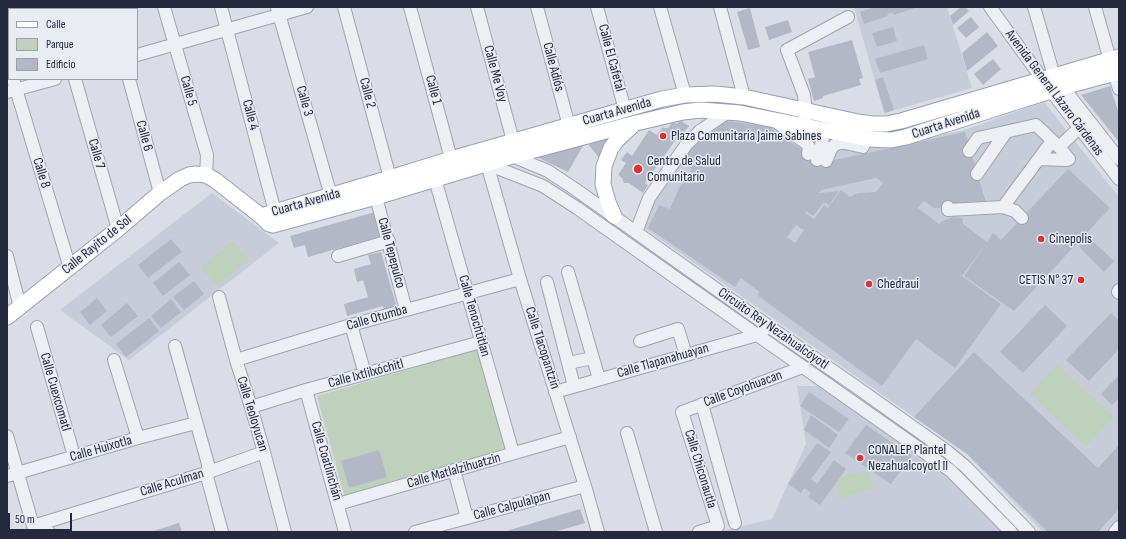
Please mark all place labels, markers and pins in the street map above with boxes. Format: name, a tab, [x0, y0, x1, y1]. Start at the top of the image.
place label: Plaza Comunitaria Jaime Sabines	[671, 128, 821, 144]
marker: Plaza Comunitaria Jaime Sabines	[658, 131, 668, 141]
place label: Centro de Salud Comunitario	[647, 153, 721, 186]
marker: Centro de Salud Comunitario	[632, 163, 644, 175]
place label: Cinepolis	[1049, 231, 1092, 247]
marker: Cinepolis	[1036, 234, 1046, 244]
place label: CETIS N° 37	[1019, 272, 1073, 288]
marker: CETIS N° 37	[1076, 275, 1086, 285]
place label: Chedraui	[877, 276, 919, 292]
marker: Chedraui	[864, 279, 874, 289]
place label: CONALEP Plantel Nezahualcoyotl II	[868, 442, 948, 474]
marker: CONALEP Plantel Nezahualcoyotl II	[855, 453, 865, 463]

